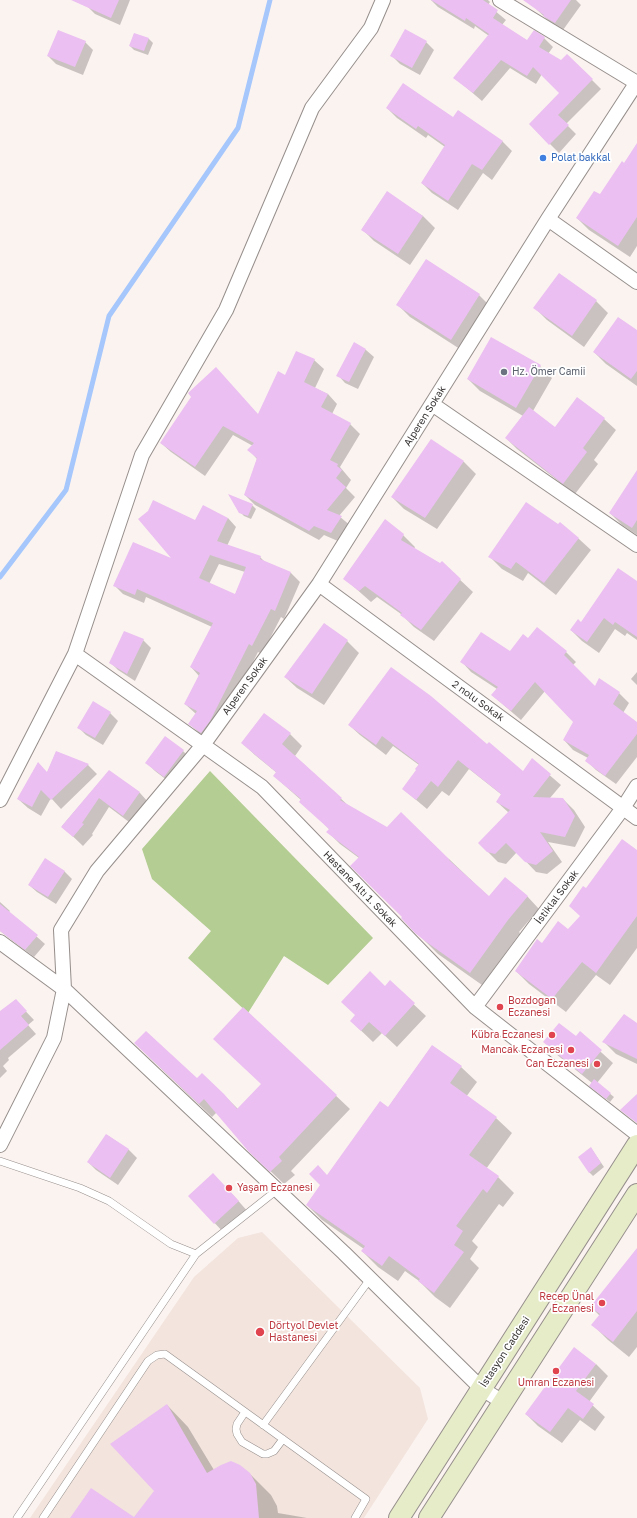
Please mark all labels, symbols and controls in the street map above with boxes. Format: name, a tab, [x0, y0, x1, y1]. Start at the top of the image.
place label: Polat bakkal	[551, 152, 611, 164]
marker: Polat bakkal	[538, 153, 548, 163]
place label: Hz. Ömer Camii	[512, 366, 586, 378]
marker: Hz. Ömer Camii	[499, 367, 509, 377]
street label: Alperen Sokak	[402, 383, 448, 449]
street label: Alperen Sokak	[220, 655, 270, 717]
street label: 2 nolu Sokak	[450, 678, 506, 724]
street label: Hastane Altı 1. Sokak	[321, 849, 399, 929]
street label: İstiklal Sokak	[533, 868, 581, 926]
place label: Bozdoğan Eczanesi	[508, 995, 556, 1018]
marker: Bozdoğan Eczanesi	[495, 1002, 505, 1012]
place label: Kübra Eczanesi	[471, 1029, 544, 1041]
marker: Kübra Eczanesi	[547, 1030, 557, 1040]
place label: Mancak Eczanesi	[481, 1044, 563, 1056]
marker: Mancak Eczanesi	[566, 1045, 576, 1055]
place label: Can Eczanesi	[526, 1058, 589, 1070]
marker: Can Eczanesi	[592, 1059, 602, 1069]
place label: Yaşam Eczanesi	[237, 1182, 313, 1194]
marker: Yaşam Eczanesi	[224, 1183, 234, 1193]
place label: Recep Ünal Eczanesi	[539, 1291, 594, 1314]
marker: Recep Ünal Eczanesi	[597, 1298, 607, 1308]
street label: İstasyon Caddesi	[478, 1314, 532, 1390]
place label: Dörtyol Devlet Hastanesi	[269, 1320, 338, 1344]
marker: Dörtyol Devlet Hastanesi	[254, 1326, 266, 1338]
marker: Umran Eczanesi	[551, 1366, 561, 1376]
place label: Umran Eczanesi	[518, 1377, 594, 1389]

